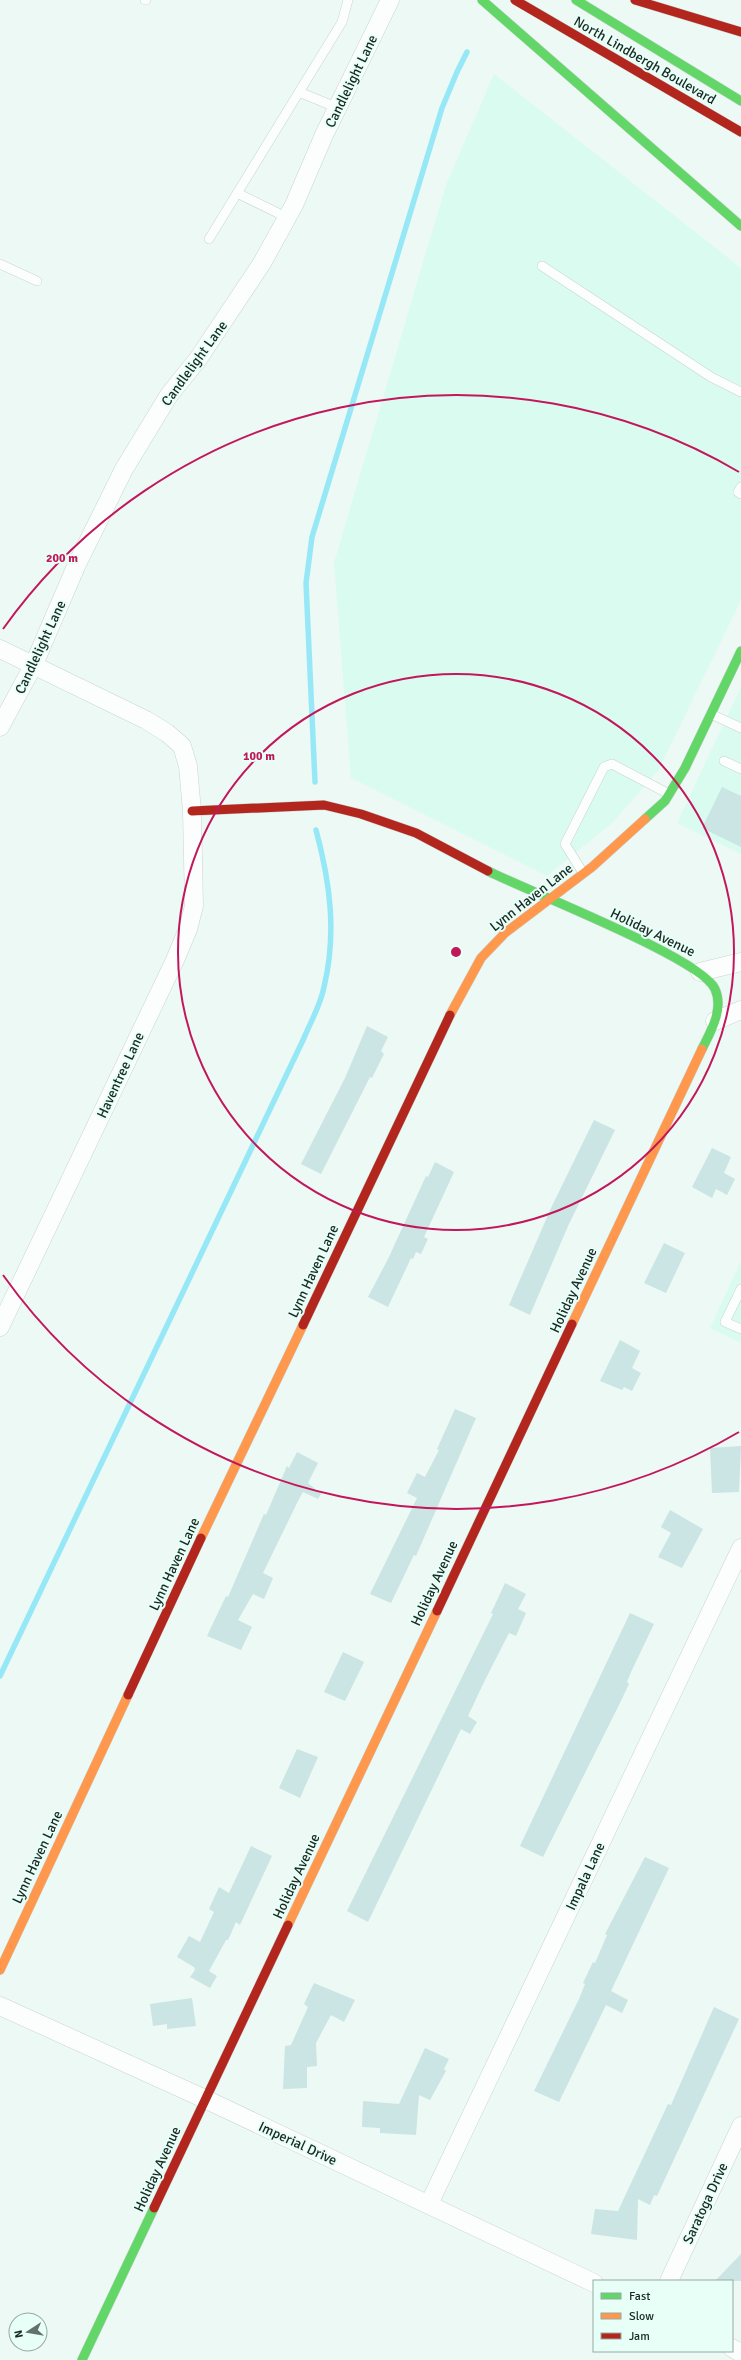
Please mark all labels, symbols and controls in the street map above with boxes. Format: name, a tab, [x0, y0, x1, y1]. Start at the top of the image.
street label: North Lindbergh Boulevard	[571, 13, 719, 108]
street label: Candlelight Lane	[322, 32, 381, 130]
street label: Candlelight Lane	[158, 317, 231, 409]
text: 200 m	[46, 551, 78, 566]
street label: Candlelight Lane	[11, 598, 70, 697]
text: 100 m	[243, 749, 275, 764]
street label: Lynn Haven Lane	[486, 860, 576, 935]
street label: Holiday Avenue	[608, 905, 698, 960]
centre of rings	[449, 945, 463, 959]
street label: Haventree Lane	[93, 1029, 148, 1121]
street label: Lynn Haven Lane	[284, 1222, 342, 1320]
street label: Holiday Avenue	[546, 1245, 601, 1336]
street label: Lynn Haven Lane	[145, 1515, 203, 1613]
street label: Holiday Avenue	[407, 1538, 462, 1629]
street label: Lynn Haven Lane	[8, 1808, 66, 1906]
street label: Holiday Avenue	[269, 1831, 324, 1922]
street label: Impala Lane	[562, 1840, 609, 1913]
street label: Imperial Drive	[256, 2118, 340, 2169]
street label: Holiday Avenue	[130, 2124, 185, 2215]
street label: Saratoga Drive	[679, 2160, 732, 2247]
legend	[593, 2280, 733, 2352]
text: Fast	[629, 2289, 650, 2304]
text: Slow	[629, 2309, 654, 2324]
north arrow	[8, 2312, 48, 2352]
text: N	[12, 2329, 26, 2339]
text: Jam	[629, 2329, 650, 2344]

